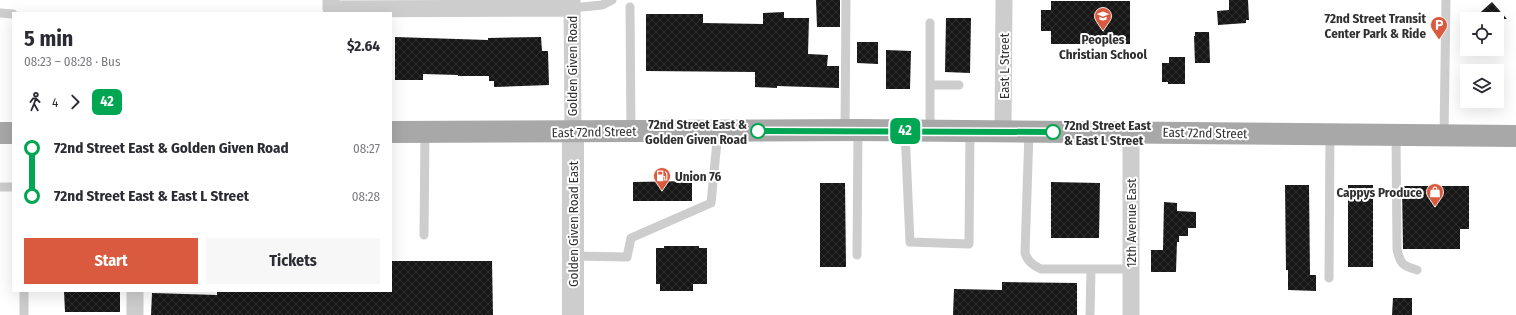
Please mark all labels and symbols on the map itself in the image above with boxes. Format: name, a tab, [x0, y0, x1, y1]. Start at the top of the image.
school or university icon: Peoples Christian School	[1093, 6, 1113, 31]
place label: 72nd Street Transit Center Park & Ride	[1324, 11, 1426, 41]
parking icon: 72nd Street Transit Center Park & Ride	[1429, 15, 1449, 40]
street label: Golden Given Road	[565, 16, 580, 116]
street label: East L Street	[997, 32, 1012, 99]
place label: Peoples Christian School	[1059, 32, 1147, 62]
place label: 72nd Street East & Golden Given Road	[645, 117, 747, 147]
line badge: 42	[887, 118, 923, 144]
place label: 72nd Street East & East L Street	[1064, 118, 1151, 148]
marker: 72nd Street East & Golden Given Road	[750, 123, 766, 139]
street label: East 72nd Street	[551, 124, 637, 140]
marker: 72nd Street East & East L Street	[1045, 124, 1061, 140]
street label: East 72nd Street	[1162, 125, 1248, 141]
street label: Golden Given Road East	[566, 160, 581, 287]
fuel station icon: Union 76	[652, 166, 672, 191]
place label: Union 76	[675, 169, 722, 184]
street label: 12th Avenue East	[1124, 178, 1139, 268]
shop icon: Cappys Produce	[1425, 182, 1445, 207]
place label: Cappys Produce	[1336, 185, 1422, 200]

